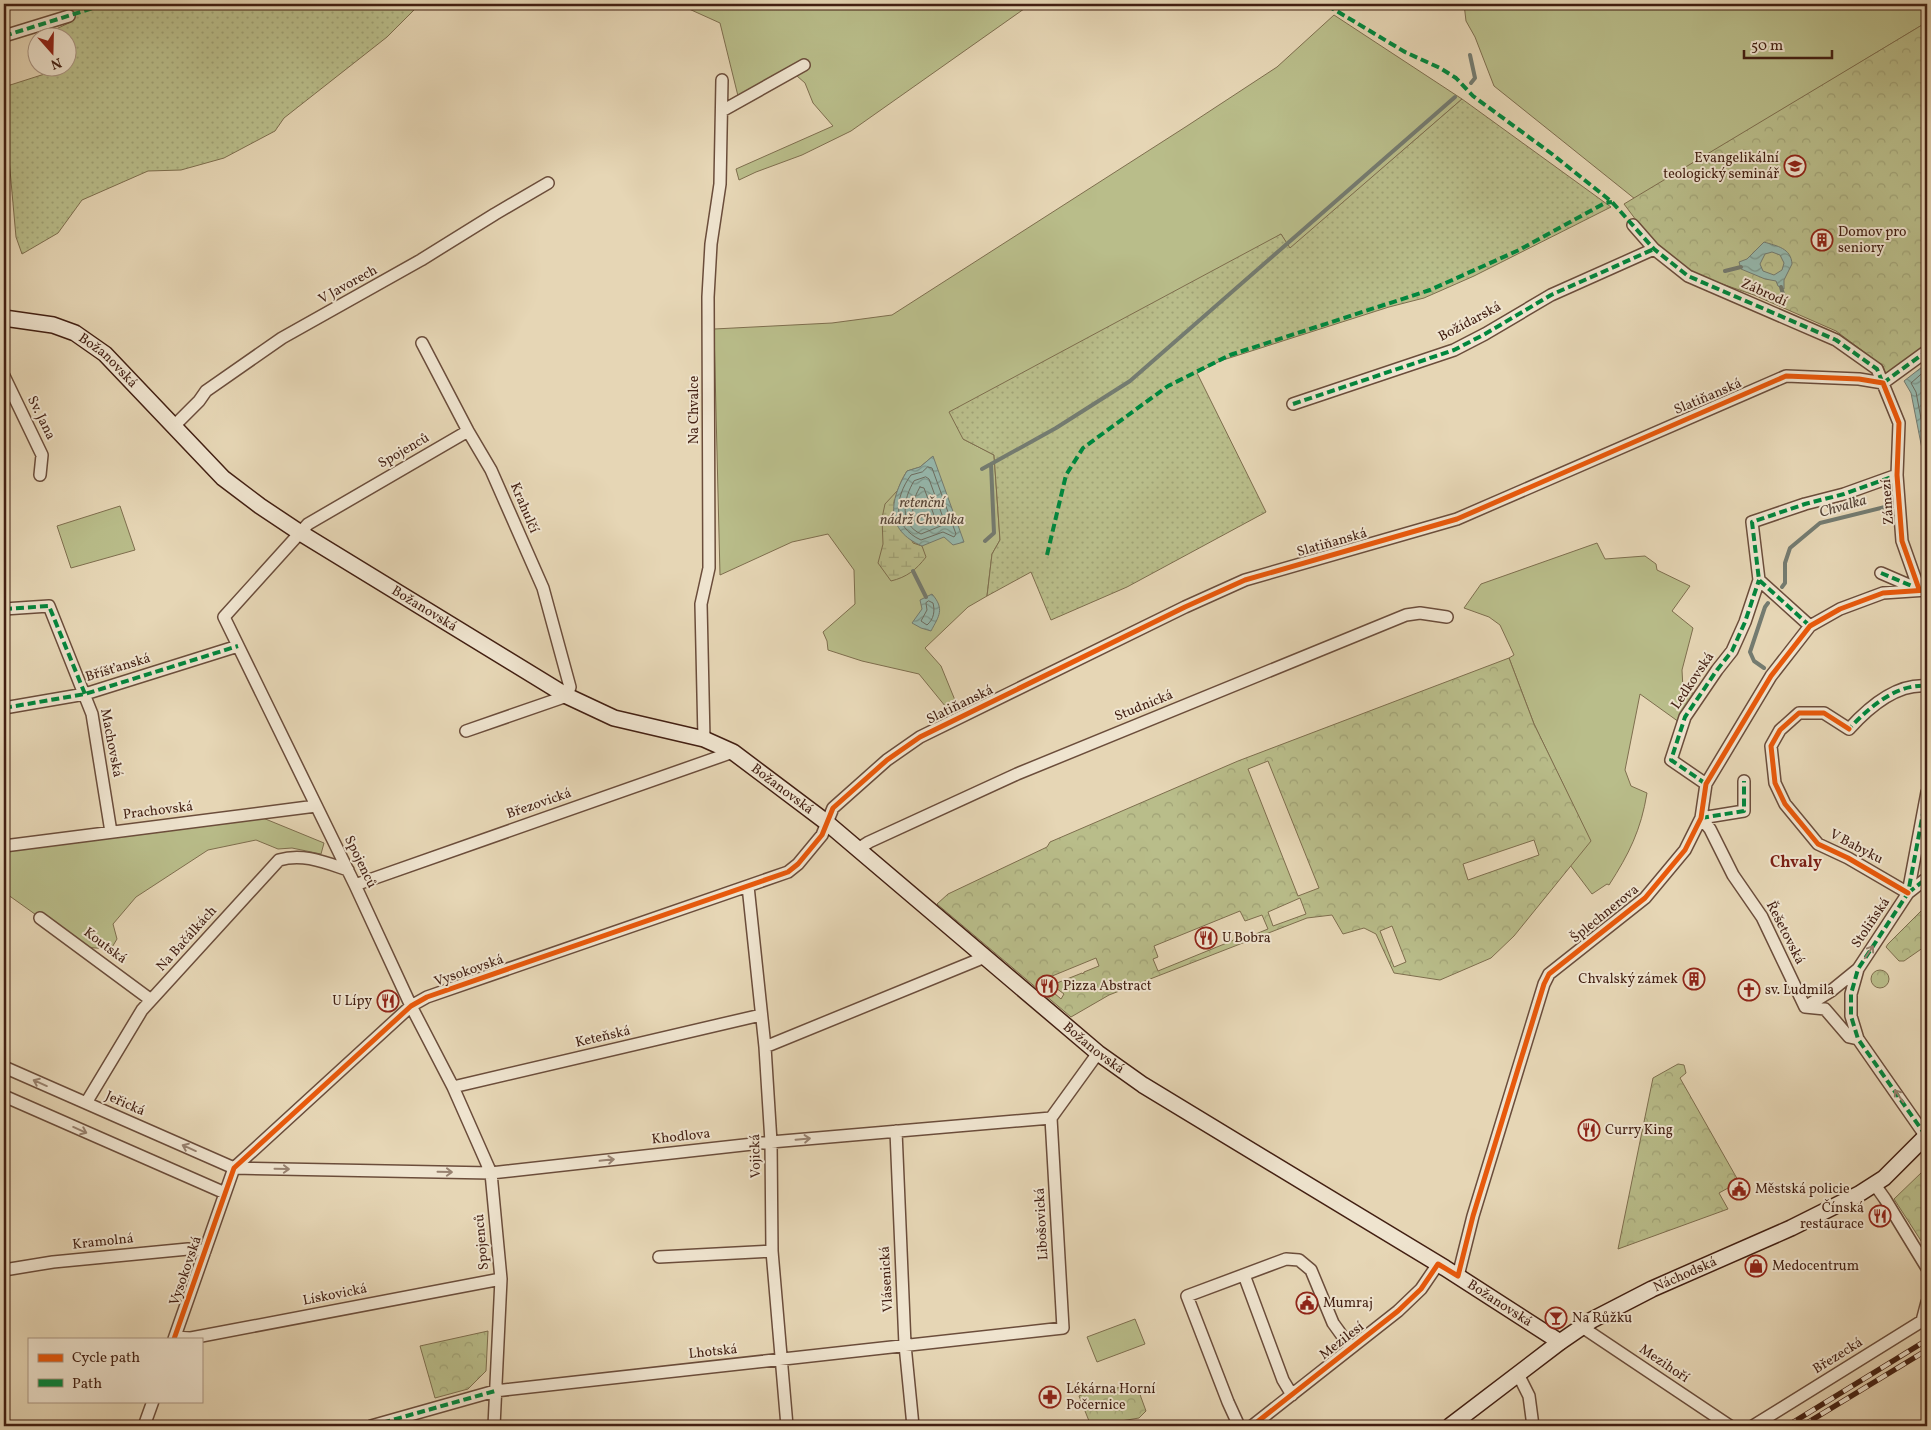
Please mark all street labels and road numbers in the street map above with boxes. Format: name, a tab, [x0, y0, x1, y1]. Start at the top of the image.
street label: V Javorech	[315, 261, 381, 309]
street label: Zábrodí	[1738, 274, 1791, 312]
street label: Božídarská	[1435, 297, 1505, 347]
street label: Božanovská	[75, 329, 142, 392]
street label: Slatiňanská	[1671, 374, 1745, 420]
street label: Na Chvalce	[685, 375, 704, 444]
street label: Sv. Jana	[22, 393, 60, 443]
street label: Spojenců	[375, 429, 433, 473]
street label: Zámezí	[1877, 478, 1899, 526]
street label: Krahulčí	[505, 480, 543, 537]
street label: Slatiňanská	[1295, 524, 1369, 562]
street label: Božanovská	[388, 581, 461, 636]
street label: Bříšťanská	[83, 649, 153, 687]
street label: Ledkovská	[1667, 649, 1719, 713]
street label: Slatiňanská	[923, 681, 997, 729]
street label: Studnická	[1112, 686, 1176, 726]
street label: Machovská	[95, 707, 127, 779]
street label: Božanovská	[747, 759, 818, 819]
street label: Březovická	[504, 784, 574, 824]
street label: Prachovská	[122, 797, 194, 825]
street label: V Babyku	[1826, 825, 1886, 869]
street label: Spojenců	[339, 833, 381, 892]
street label: Šplechnerova	[1567, 880, 1643, 948]
street label: Stoliňská	[1847, 894, 1895, 952]
street label: Řešetovská	[1761, 898, 1810, 968]
street label: Na Bačálkách	[152, 902, 222, 976]
street label: Koutská	[79, 923, 131, 969]
street label: Vysokovská	[432, 950, 506, 992]
street label: Božanovská	[1059, 1018, 1128, 1078]
street label: Keteňská	[574, 1021, 632, 1053]
street label: Jeřická	[102, 1087, 148, 1121]
street label: Khodlova	[651, 1124, 711, 1150]
street label: Vojická	[746, 1134, 766, 1178]
street label: Libošovická	[1031, 1187, 1053, 1261]
street label: Spojenců	[470, 1213, 494, 1271]
street label: Kramolná	[71, 1229, 135, 1255]
street label: Vysokovská	[165, 1234, 207, 1308]
street label: Vlásenická	[876, 1245, 898, 1313]
street label: Náchodská	[1650, 1252, 1720, 1297]
street label: Božanovská	[1464, 1275, 1536, 1331]
street label: Lískovická	[301, 1279, 369, 1311]
street label: Mezilesí	[1316, 1317, 1369, 1364]
street label: Březecká	[1809, 1333, 1867, 1379]
street label: Lhotská	[688, 1340, 738, 1364]
street label: Mezihoří	[1635, 1340, 1693, 1388]

